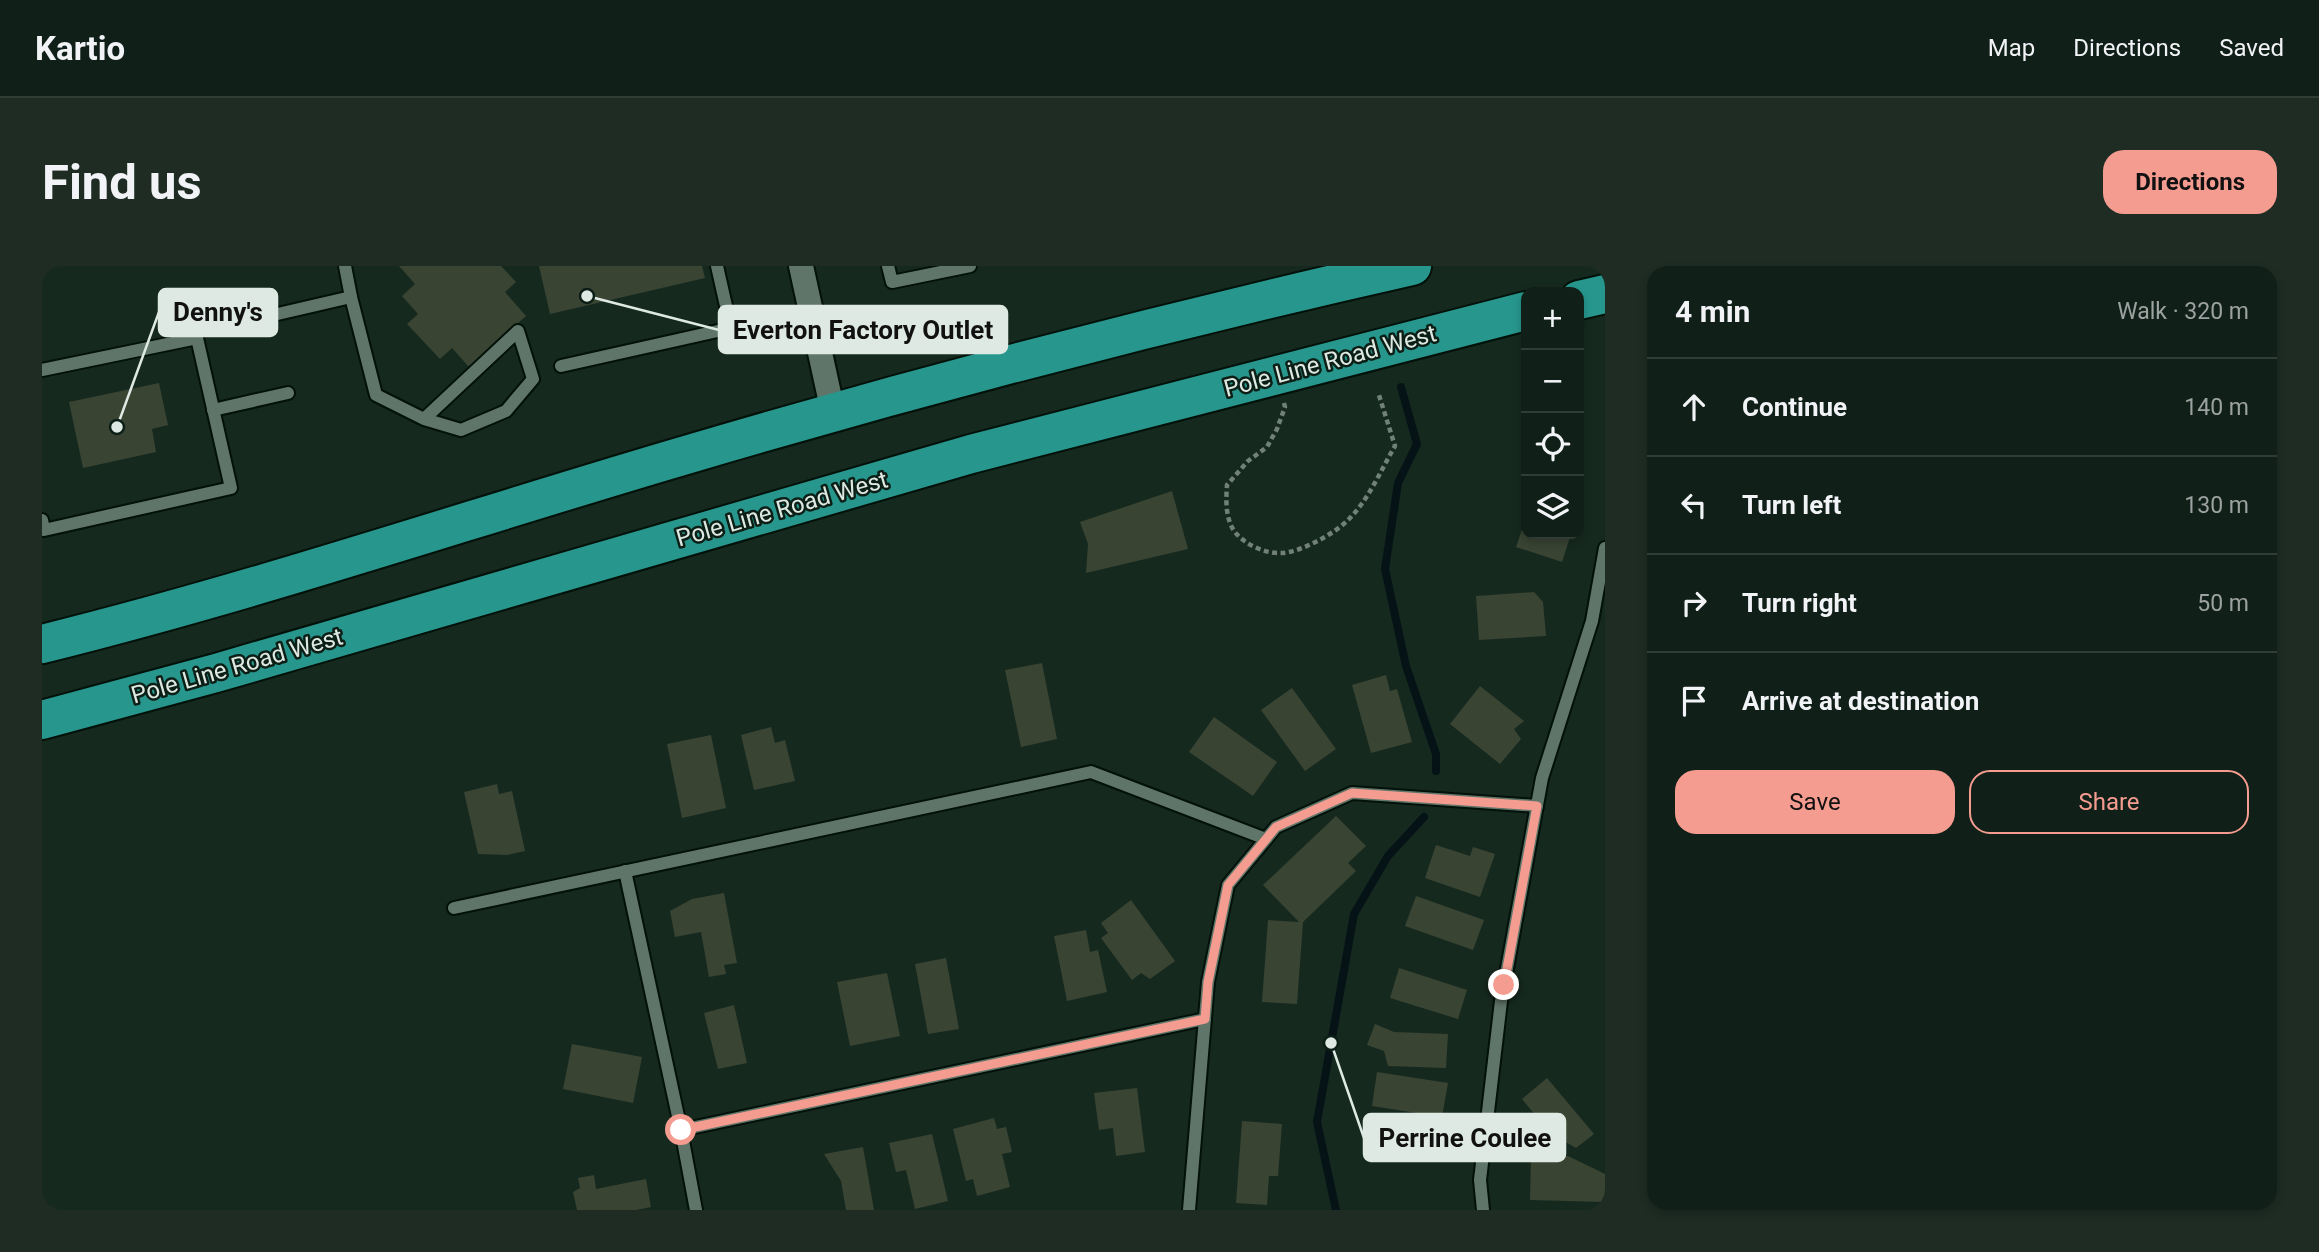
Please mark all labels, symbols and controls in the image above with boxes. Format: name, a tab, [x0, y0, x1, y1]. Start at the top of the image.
text: Kartio	[35, 29, 125, 68]
text: Map	[1988, 34, 2035, 62]
text: Directions	[2073, 34, 2181, 62]
text: Saved	[2219, 34, 2284, 62]
button: Directions	[2103, 150, 2277, 214]
text: Find us	[42, 154, 202, 211]
map controls	[1521, 287, 1584, 539]
button: +	[1521, 287, 1584, 350]
callout: Denny's	[159, 289, 277, 336]
text: 4 min	[1675, 294, 1750, 329]
text: Denny's	[173, 297, 263, 327]
text: Walk · 320 m	[2117, 298, 2249, 325]
callout: Everton Factory Outlet	[719, 306, 1007, 353]
text: Everton Factory Outlet	[733, 315, 993, 345]
street label: Pole Line Road West	[1221, 319, 1439, 403]
button: −	[1521, 350, 1584, 413]
icon: ahead	[1675, 388, 1713, 426]
text: Continue	[1742, 392, 1847, 422]
text: 140 m	[2184, 394, 2249, 421]
button: locate	[1521, 413, 1584, 476]
street label: Pole Line Road West	[673, 465, 891, 553]
button: layers	[1521, 476, 1584, 539]
icon: left	[1675, 486, 1713, 524]
text: Turn left	[1742, 490, 1841, 520]
text: 130 m	[2184, 492, 2249, 519]
icon: right	[1675, 584, 1713, 622]
text: Turn right	[1742, 588, 1857, 618]
text: 50 m	[2197, 590, 2249, 617]
street label: Pole Line Road West	[128, 622, 346, 710]
icon: arrive	[1675, 682, 1713, 720]
text: Arrive at destination	[1742, 686, 1979, 716]
button: Save	[1675, 770, 1955, 834]
button: Share	[1969, 770, 2249, 834]
route end	[1488, 969, 1519, 1000]
route start	[665, 1114, 696, 1145]
callout: Perrine Coulee	[1364, 1114, 1565, 1161]
text: Perrine Coulee	[1379, 1123, 1551, 1153]

